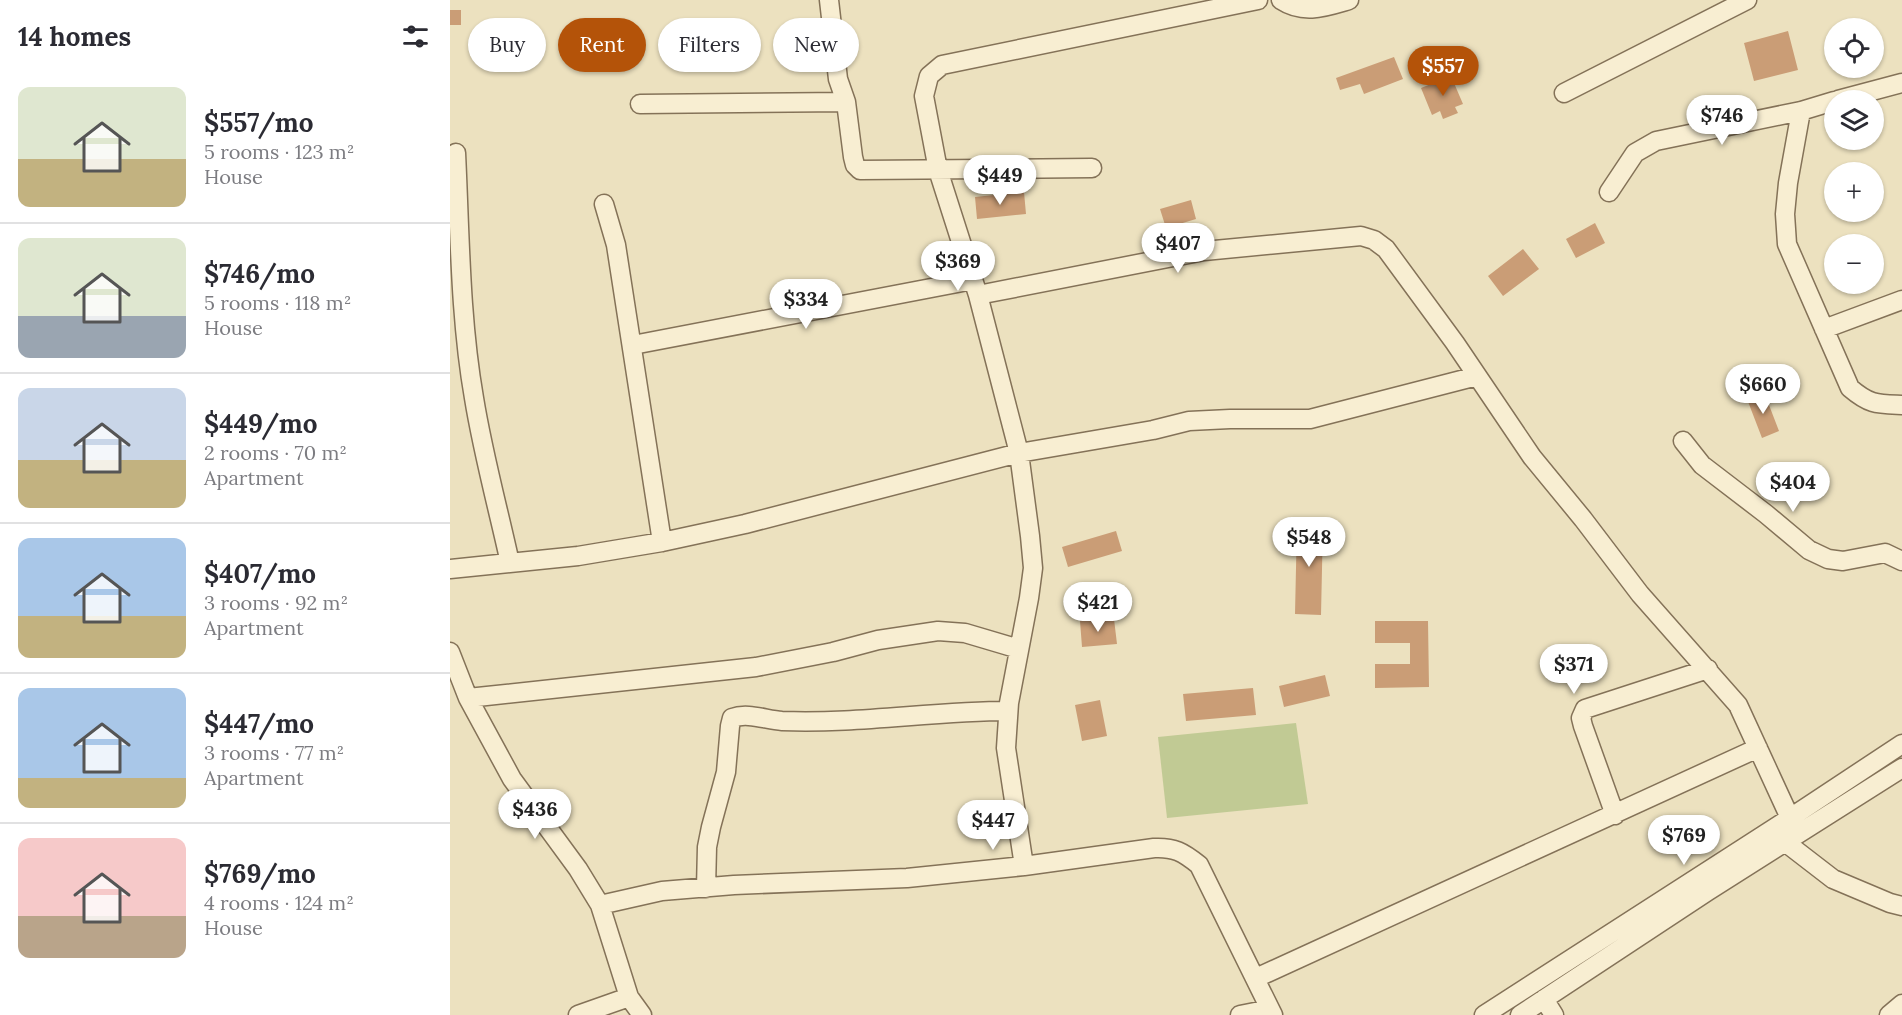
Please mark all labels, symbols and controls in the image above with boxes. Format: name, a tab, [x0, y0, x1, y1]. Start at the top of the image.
chip: Buy	[468, 18, 546, 72]
chip: Rent	[558, 18, 646, 72]
chip: Filters	[658, 18, 761, 72]
chip: New	[773, 18, 859, 72]
map controls	[1824, 18, 1884, 294]
button: locate	[1824, 18, 1884, 78]
text: 14 homes	[18, 20, 131, 53]
icon: filters	[399, 20, 432, 53]
pin: $557	[1407, 46, 1479, 97]
text: $557	[1422, 53, 1464, 78]
button: layers	[1824, 90, 1884, 150]
pin: $746	[1686, 95, 1758, 146]
text: $746	[1700, 102, 1744, 127]
text: $557/mo	[204, 106, 313, 139]
icon: home	[66, 111, 138, 183]
text: 5 rooms · 123 m²	[204, 139, 354, 164]
pin: $449	[964, 155, 1036, 206]
text: $449	[977, 162, 1023, 187]
button: +	[1824, 162, 1884, 222]
text: House	[204, 164, 263, 189]
pin: $407	[1142, 223, 1214, 274]
text: $407	[1156, 230, 1200, 255]
button: −	[1824, 234, 1884, 294]
pin: $369	[922, 241, 994, 292]
text: $369	[935, 248, 981, 273]
text: $746/mo	[204, 257, 315, 290]
icon: home	[66, 262, 138, 334]
pin: $334	[770, 279, 842, 330]
text: $334	[783, 286, 829, 311]
text: 5 rooms · 118 m²	[204, 290, 351, 315]
text: House	[204, 315, 263, 340]
pin: $660	[1727, 364, 1799, 415]
text: $660	[1739, 371, 1787, 396]
text: $449/mo	[204, 407, 317, 440]
icon: home	[66, 412, 138, 484]
text: 2 rooms · 70 m²	[204, 440, 347, 465]
pin: $404	[1757, 462, 1829, 513]
text: Apartment	[204, 465, 304, 490]
text: $404	[1770, 469, 1816, 494]
pin: $548	[1273, 517, 1345, 568]
text: $548	[1286, 524, 1332, 549]
text: $407/mo	[204, 557, 316, 590]
icon: home	[66, 562, 138, 634]
pin: $421	[1062, 582, 1134, 633]
text: $421	[1077, 589, 1119, 614]
text: 3 rooms · 92 m²	[204, 590, 348, 615]
text: Apartment	[204, 615, 304, 640]
pin: $371	[1538, 644, 1610, 695]
text: $371	[1554, 651, 1594, 676]
text: $447/mo	[204, 707, 314, 740]
icon: home	[66, 712, 138, 784]
text: 3 rooms · 77 m²	[204, 740, 344, 765]
text: Apartment	[204, 765, 304, 790]
pin: $436	[499, 789, 571, 840]
text: $436	[512, 796, 558, 821]
pin: $447	[957, 800, 1029, 851]
text: $447	[971, 807, 1015, 832]
pin: $769	[1648, 815, 1720, 866]
text: $769	[1662, 822, 1706, 847]
text: $769/mo	[204, 857, 316, 890]
icon: home	[66, 862, 138, 934]
text: 4 rooms · 124 m²	[204, 890, 354, 915]
text: House	[204, 915, 263, 940]

